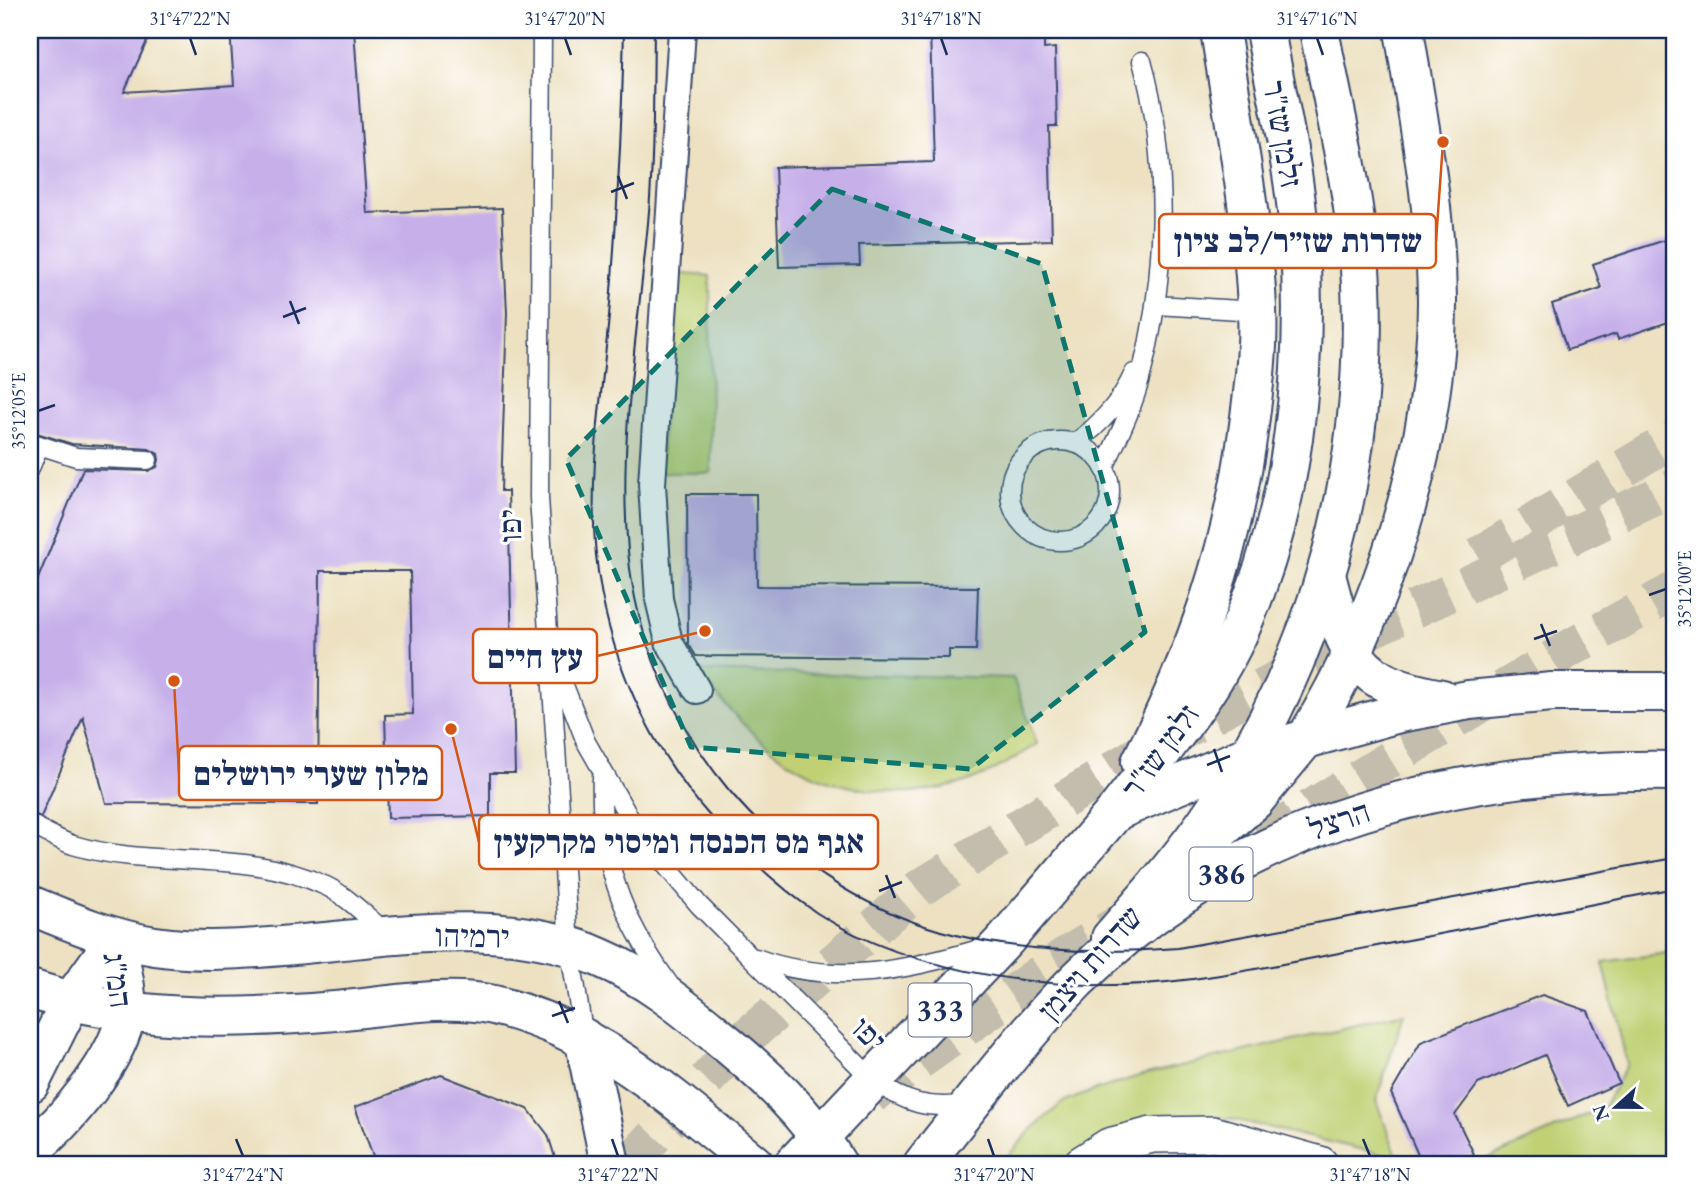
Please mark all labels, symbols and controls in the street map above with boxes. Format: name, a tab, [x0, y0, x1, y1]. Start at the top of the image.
text: 31°47'22"N	[150, 7, 231, 30]
text: 31°47'20"N	[525, 7, 606, 30]
text: 31°47'18"N	[901, 7, 982, 30]
text: 31°47'16"N	[1277, 7, 1358, 30]
street label: זלמן שז"ר	[1253, 77, 1313, 191]
callout: שדרות שז״ר/לב ציון	[1159, 214, 1436, 268]
text: שדרות שז״ר/לב ציון	[1174, 219, 1422, 262]
text: 35°12'05"E	[7, 373, 30, 449]
street label: יפו	[488, 508, 532, 544]
text: 35°12'00"E	[1673, 551, 1696, 627]
callout: עץ חיים	[473, 629, 597, 683]
text: עץ חיים	[487, 635, 583, 678]
street label: זלמן שז"ר	[1111, 695, 1209, 807]
callout: מלון שערי ירושלים	[179, 746, 442, 800]
text: מלון שערי ירושלים	[193, 752, 429, 795]
street label: הרצל	[1302, 790, 1376, 850]
callout: אגף מס הכנסה ומיסוי מקרקעין	[479, 815, 878, 869]
text: אגף מס הכנסה ומיסוי מקרקעין	[494, 820, 864, 863]
road number: 386	[1190, 848, 1252, 900]
street label: שדרות ויצמן	[1028, 897, 1152, 1029]
street label: ירמיהו	[434, 914, 510, 958]
street label: המ"ג	[93, 950, 143, 1010]
road number: 333	[908, 984, 972, 1036]
street label: יפו	[842, 1007, 896, 1061]
north arrow	[1582, 1072, 1652, 1142]
text: N	[1586, 1101, 1615, 1125]
text: 31°47'24"N	[203, 1163, 284, 1186]
text: 31°47'22"N	[578, 1163, 659, 1186]
text: 31°47'20"N	[954, 1163, 1035, 1186]
text: 31°47'18"N	[1330, 1163, 1411, 1186]

